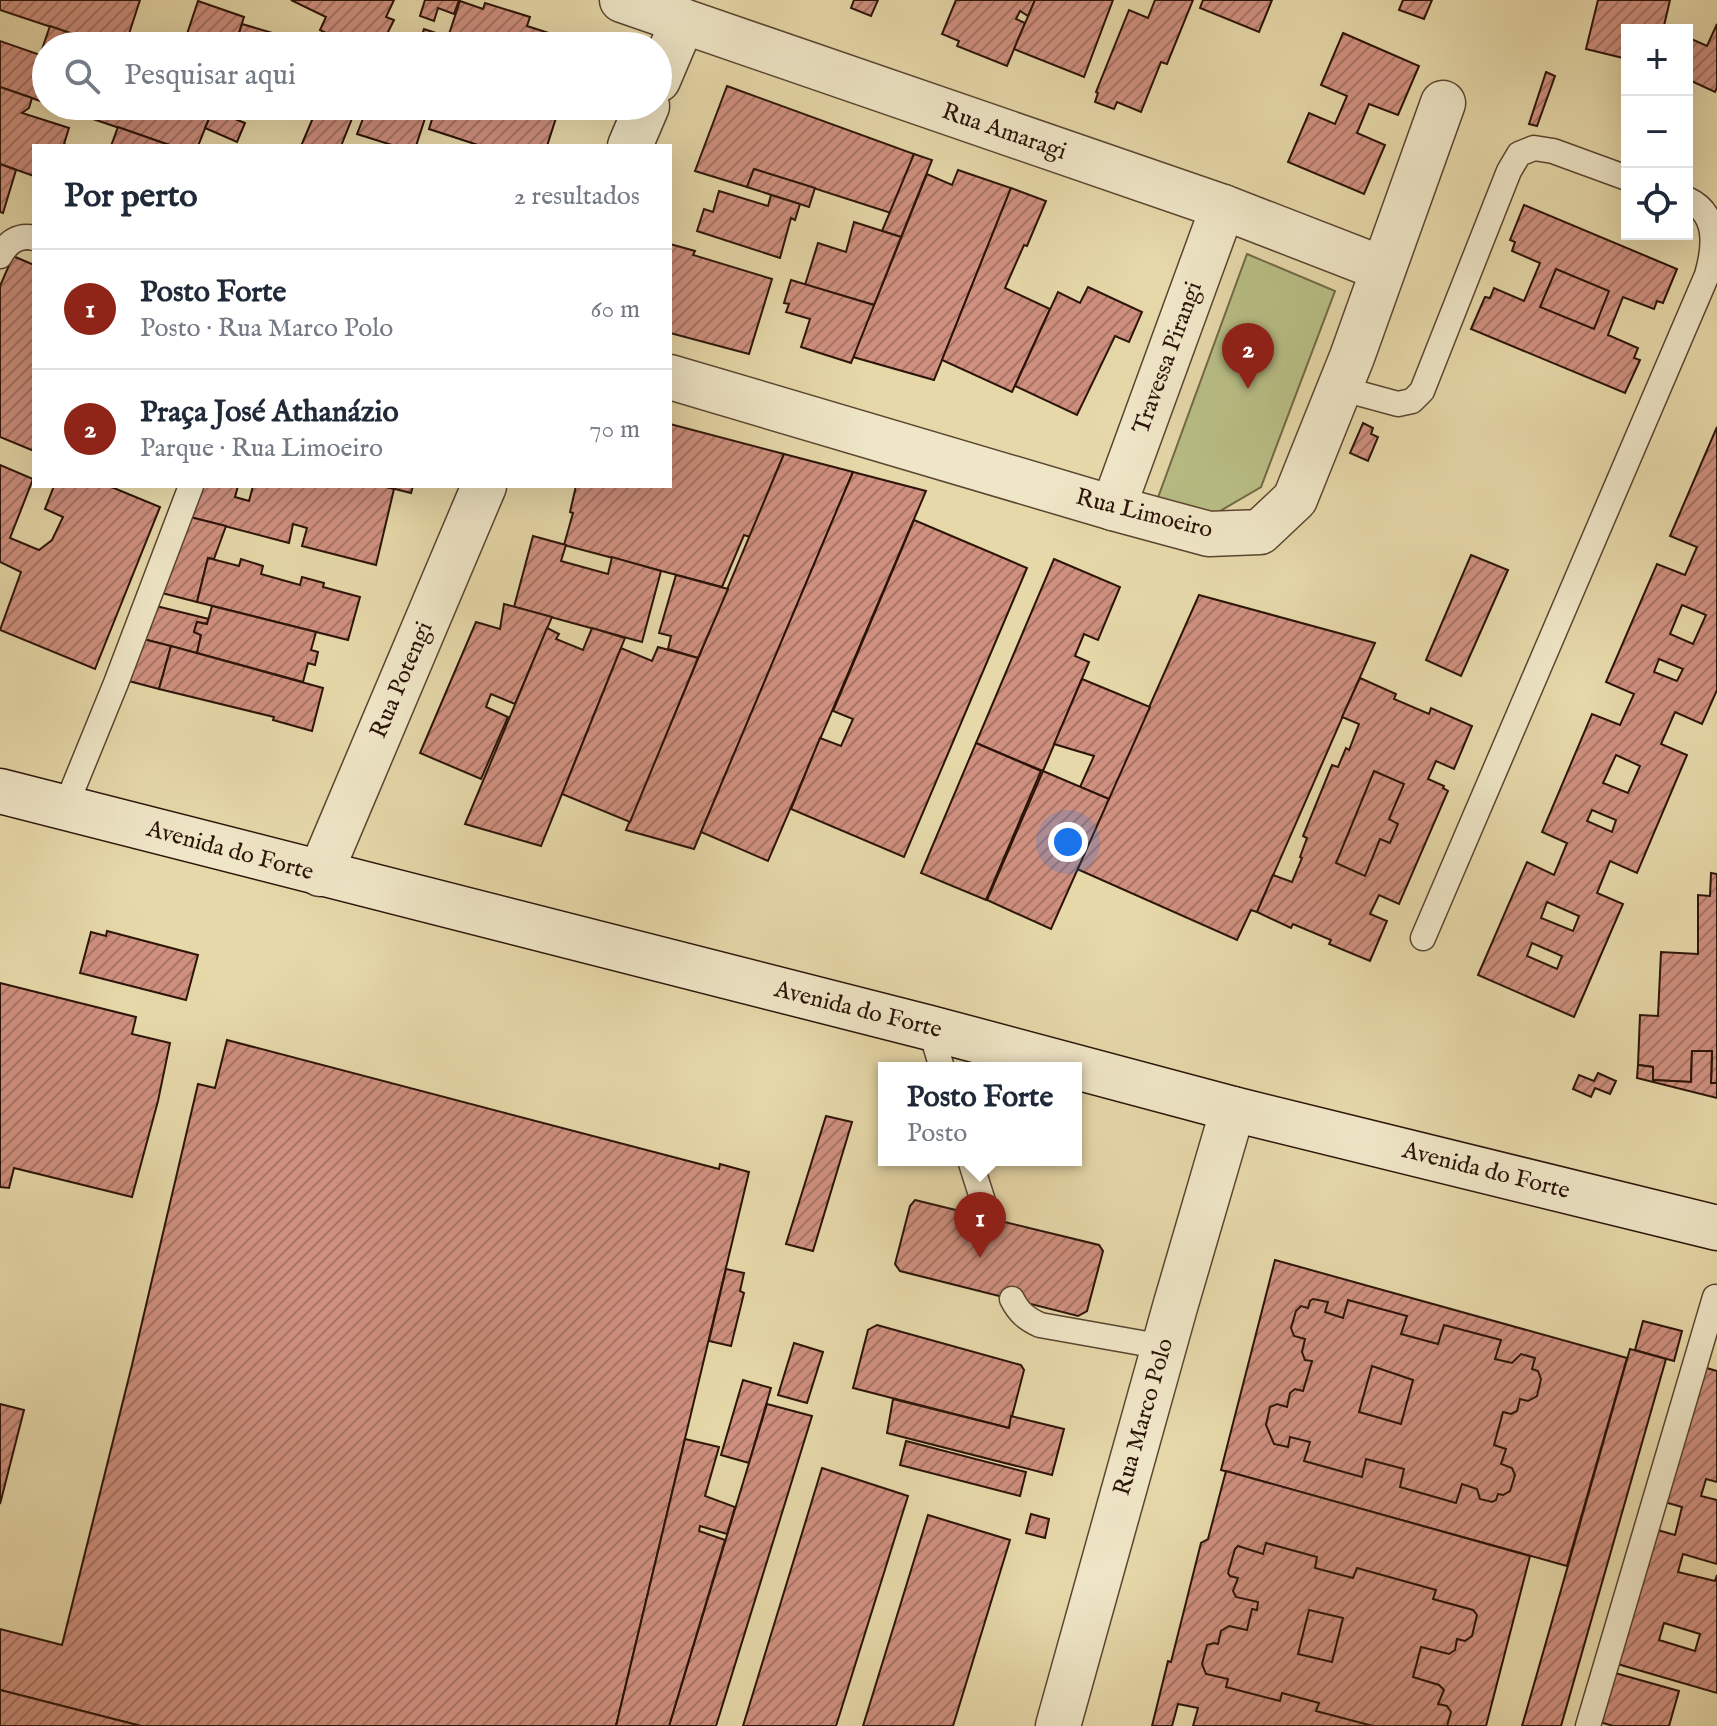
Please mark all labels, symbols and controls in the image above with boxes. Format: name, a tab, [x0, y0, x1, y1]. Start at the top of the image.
map controls	[1621, 24, 1693, 240]
button: +	[1621, 24, 1693, 96]
search box	[32, 32, 672, 120]
icon: search	[60, 54, 104, 98]
text: Pesquisar aqui	[124, 57, 296, 95]
street label: Rua Amaragi	[938, 96, 1070, 168]
button: −	[1621, 96, 1693, 168]
button: locate	[1621, 168, 1693, 240]
text: Por perto	[64, 175, 198, 218]
text: 2 resultados	[514, 180, 640, 213]
text: Posto Forte	[140, 274, 286, 312]
street label: Travessa Pirangi	[1126, 277, 1210, 439]
text: 1	[85, 293, 95, 326]
text: 60 m	[591, 293, 640, 326]
text: Posto · Rua Marco Polo	[140, 312, 393, 345]
pin: 2	[1222, 323, 1274, 389]
text: Praça José Athanázio	[140, 394, 399, 432]
text: 2	[84, 413, 96, 446]
text: 70 m	[589, 413, 640, 446]
text: Parque · Rua Limoeiro	[140, 432, 383, 465]
street label: Rua Limoeiro	[1072, 482, 1216, 546]
street label: Rua Potengi	[364, 617, 440, 743]
street label: Avenida do Forte	[142, 814, 317, 888]
your location	[1048, 822, 1088, 862]
street label: Avenida do Forte	[770, 974, 945, 1046]
popup	[878, 1062, 1082, 1166]
text: Posto Forte	[907, 1079, 1053, 1117]
text: Posto	[907, 1117, 967, 1150]
street label: Avenida do Forte	[1398, 1135, 1573, 1207]
pin: 1	[954, 1192, 1006, 1258]
street label: Rua Marco Polo	[1107, 1335, 1181, 1499]

